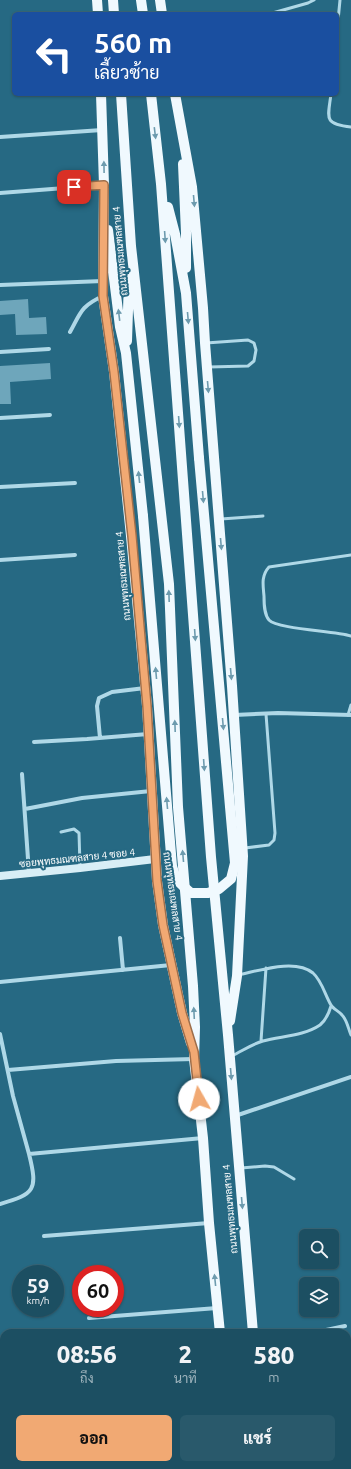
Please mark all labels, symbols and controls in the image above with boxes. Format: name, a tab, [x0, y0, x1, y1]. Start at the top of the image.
text: 560 m	[94, 27, 172, 58]
icon: left	[28, 28, 80, 80]
text: เลี้ยวซ้าย	[94, 62, 160, 82]
one-way arrow	[152, 127, 158, 139]
one-way arrow	[101, 160, 107, 173]
pin	[57, 170, 91, 204]
icon: arrive	[63, 176, 85, 198]
one-way arrow	[190, 195, 197, 207]
street label: ถนนพุทธมณฑลสาย 4	[111, 205, 131, 296]
one-way arrow	[162, 231, 169, 243]
one-way arrow	[115, 309, 122, 321]
one-way arrow	[184, 312, 191, 324]
one-way arrow	[205, 381, 212, 393]
one-way arrow	[176, 416, 183, 428]
one-way arrow	[136, 471, 142, 483]
one-way arrow	[199, 491, 206, 503]
street label: ถนนพุทธมณฑลสาย 4	[114, 530, 134, 621]
one-way arrow	[217, 538, 224, 550]
one-way arrow	[166, 589, 172, 602]
one-way arrow	[191, 629, 198, 641]
one-way arrow	[153, 667, 160, 679]
one-way arrow	[228, 668, 235, 680]
one-way arrow	[220, 718, 226, 730]
one-way arrow	[171, 720, 178, 732]
one-way arrow	[201, 759, 208, 771]
one-way arrow	[164, 797, 171, 809]
street label: ซอยพุทธมณฑลสาย 4 ซอย 4	[18, 846, 136, 872]
one-way arrow	[179, 850, 186, 862]
street label: ถนนพุทธมณฑลสาย 4	[159, 851, 185, 942]
one-way arrow	[191, 1006, 197, 1019]
one-way arrow	[227, 1068, 234, 1080]
position arrow	[178, 1078, 220, 1120]
street label: ถนนพุทธมณฑลสาย 4	[221, 1163, 241, 1254]
one-way arrow	[238, 1197, 245, 1209]
map controls	[299, 1229, 339, 1317]
button: search	[299, 1229, 339, 1269]
speed limit sign: 60	[72, 1265, 124, 1317]
text: 59	[27, 1274, 49, 1297]
one-way arrow	[212, 1274, 218, 1286]
button: layers	[299, 1277, 339, 1317]
text: km/h	[26, 1295, 50, 1306]
text: 08:56	[57, 1341, 117, 1368]
text: 2	[178, 1341, 192, 1368]
text: 580	[254, 1342, 294, 1369]
text: m	[268, 1370, 280, 1384]
text: ถึง	[80, 1371, 94, 1385]
text: นาที	[174, 1371, 197, 1385]
button: ออก	[16, 1415, 172, 1461]
button: แชร์	[180, 1415, 335, 1461]

